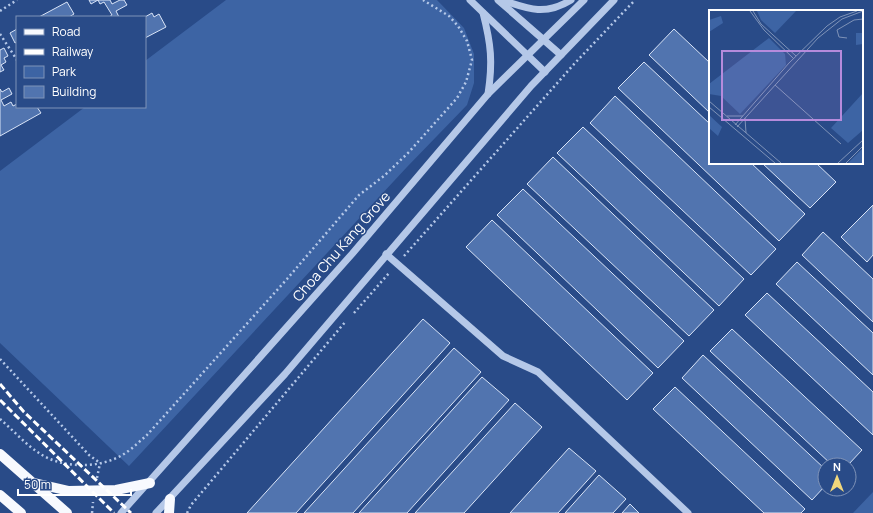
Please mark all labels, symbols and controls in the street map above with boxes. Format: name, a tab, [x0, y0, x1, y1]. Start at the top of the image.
inset map	[709, 10, 863, 164]
legend	[16, 16, 146, 108]
text: Road	[52, 23, 80, 40]
text: Railway	[52, 43, 94, 60]
text: Park	[52, 63, 77, 80]
text: Building	[52, 83, 96, 100]
street label: Choa Chu Kang Grove	[288, 187, 394, 305]
north arrow	[817, 457, 857, 497]
text: N	[833, 459, 841, 474]
scale bar	[18, 471, 131, 497]
text: 50 m	[24, 476, 51, 493]

